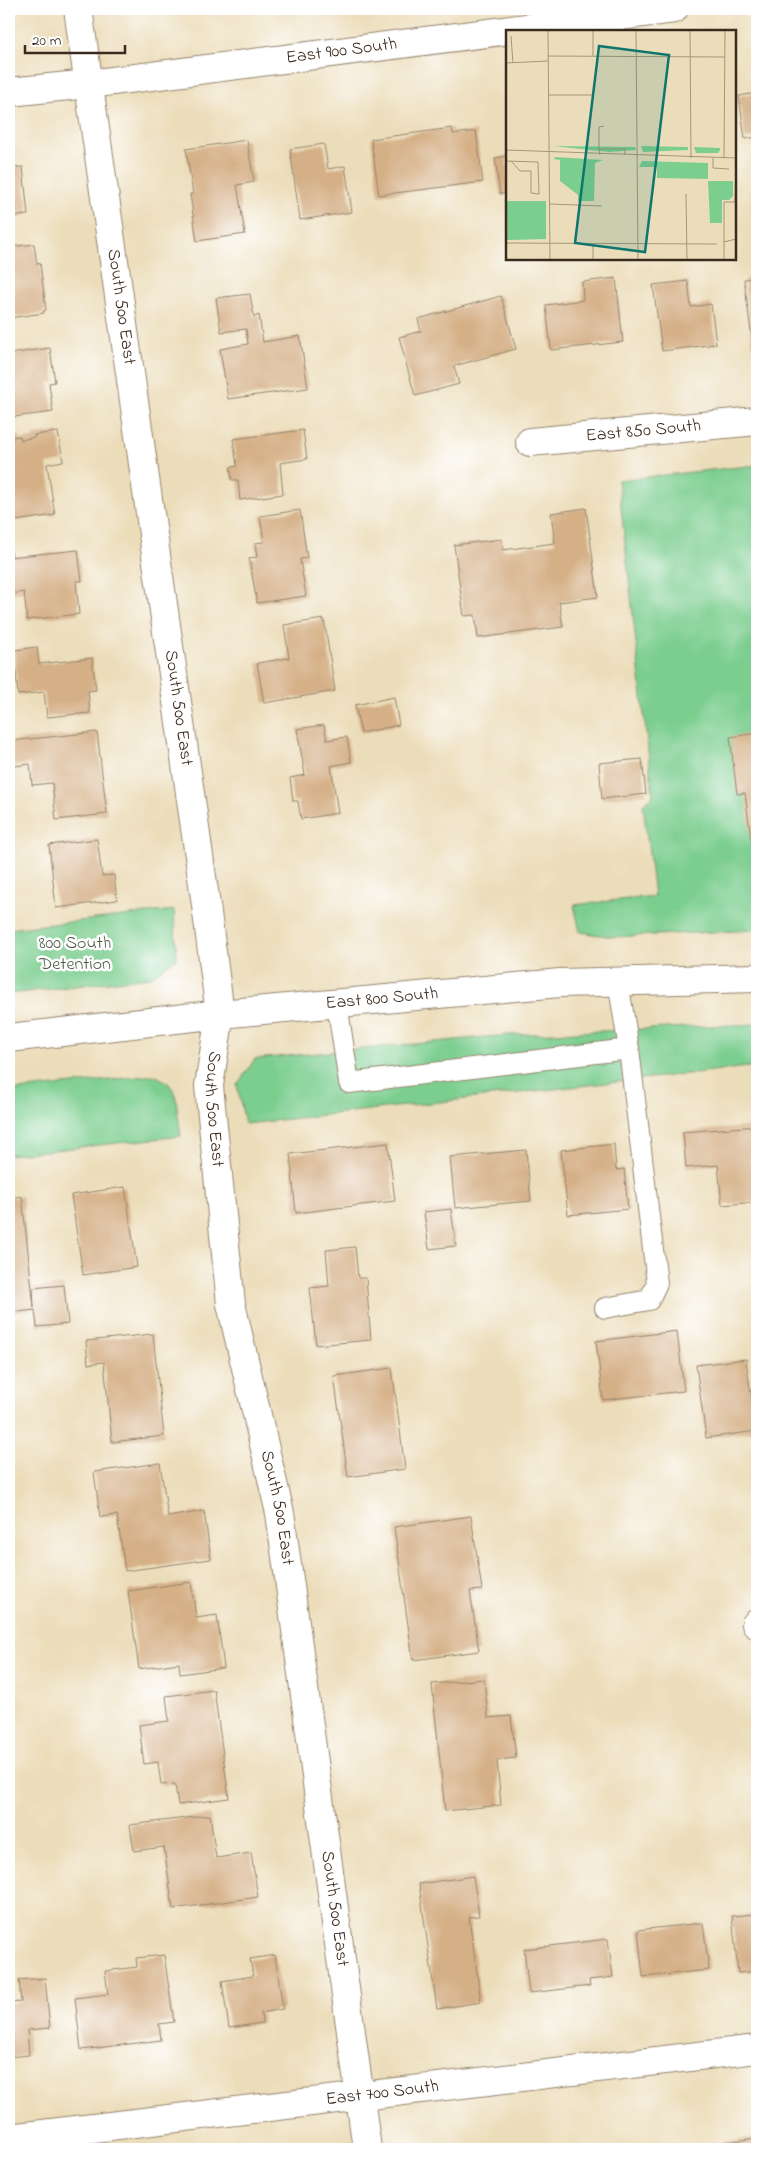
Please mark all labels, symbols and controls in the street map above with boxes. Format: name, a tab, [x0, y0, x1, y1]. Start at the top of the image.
scale bar	[25, 22, 125, 54]
text: 20 m	[32, 30, 62, 52]
inset map	[506, 30, 736, 260]
street label: East 900 South	[284, 32, 399, 72]
street label: South 500 East	[99, 247, 142, 367]
street label: East 850 South	[585, 413, 702, 450]
street label: South 500 East	[157, 648, 199, 767]
park label: 800 South Detention	[38, 931, 111, 978]
street label: East 800 South	[325, 981, 439, 1017]
street label: South 500 East	[196, 1049, 230, 1168]
street label: South 500 East	[253, 1448, 300, 1567]
street label: South 500 East	[313, 1849, 355, 1968]
street label: East 700 South	[324, 2074, 440, 2113]

